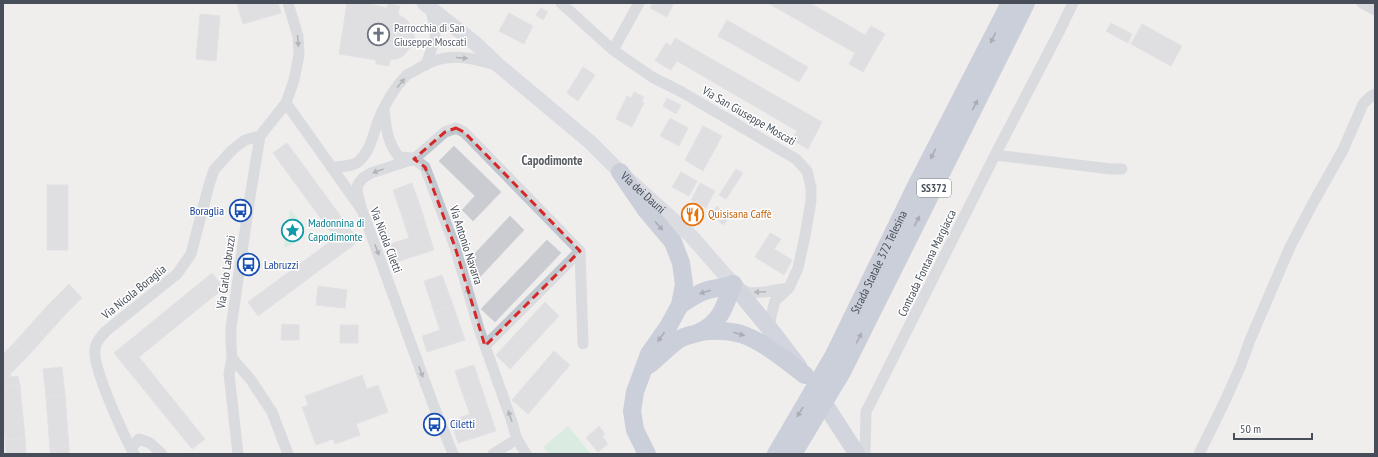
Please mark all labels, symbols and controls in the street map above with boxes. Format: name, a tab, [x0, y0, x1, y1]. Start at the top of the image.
place label: Parrocchia di San Giuseppe Moscati	[394, 20, 467, 49]
church icon: Parrocchia di San Giuseppe Moscati	[365, 22, 391, 48]
one-way arrow	[990, 32, 996, 44]
one-way arrow	[295, 35, 301, 47]
one-way arrow	[456, 55, 468, 62]
one-way arrow	[396, 78, 405, 89]
street label: Via San Giuseppe Moscati	[699, 82, 799, 149]
one-way arrow	[972, 99, 979, 111]
one-way arrow	[930, 148, 936, 159]
district label: Capodimonte	[521, 152, 583, 169]
one-way arrow	[422, 164, 429, 176]
one-way arrow	[371, 168, 383, 174]
street label: Via dei Dauni	[617, 168, 669, 216]
road number: SS372	[917, 179, 951, 197]
bus stop icon: Boraglia	[227, 198, 253, 224]
restaurant icon: Quisisana Caffè	[679, 201, 705, 227]
street label: Via Antonio Navarra	[446, 202, 486, 286]
place label: Boraglia	[190, 203, 224, 218]
street label: Via Nicola Ciletti	[367, 204, 406, 275]
place label: Quisisana Caffè	[708, 206, 772, 221]
street label: Contrada Fontana Margiacca	[894, 207, 959, 319]
street label: Strada Statale 372 Telesina	[847, 208, 910, 316]
place label: Madonnina di Capodimonte	[308, 215, 364, 244]
one-way arrow	[914, 215, 921, 227]
place icon: Madonnina di Capodimonte	[280, 217, 306, 243]
one-way arrow	[655, 221, 664, 231]
street label: Via Carlo Labruzzi	[213, 234, 238, 311]
one-way arrow	[374, 244, 380, 256]
bus stop icon: Labruzzi	[235, 252, 261, 278]
place label: Labruzzi	[264, 257, 299, 272]
street label: Via Nicola Boraglia	[98, 261, 169, 323]
one-way arrow	[465, 286, 471, 298]
one-way arrow	[699, 289, 711, 295]
one-way arrow	[754, 289, 766, 296]
one-way arrow	[733, 331, 745, 337]
one-way arrow	[657, 332, 665, 342]
one-way arrow	[856, 332, 862, 343]
one-way arrow	[418, 366, 424, 378]
one-way arrow	[796, 407, 804, 417]
one-way arrow	[507, 409, 513, 421]
bus stop icon: Ciletti	[422, 411, 448, 437]
scale bar	[1234, 415, 1312, 441]
place label: Ciletti	[450, 416, 475, 431]
text: 50 m	[1240, 421, 1261, 436]

